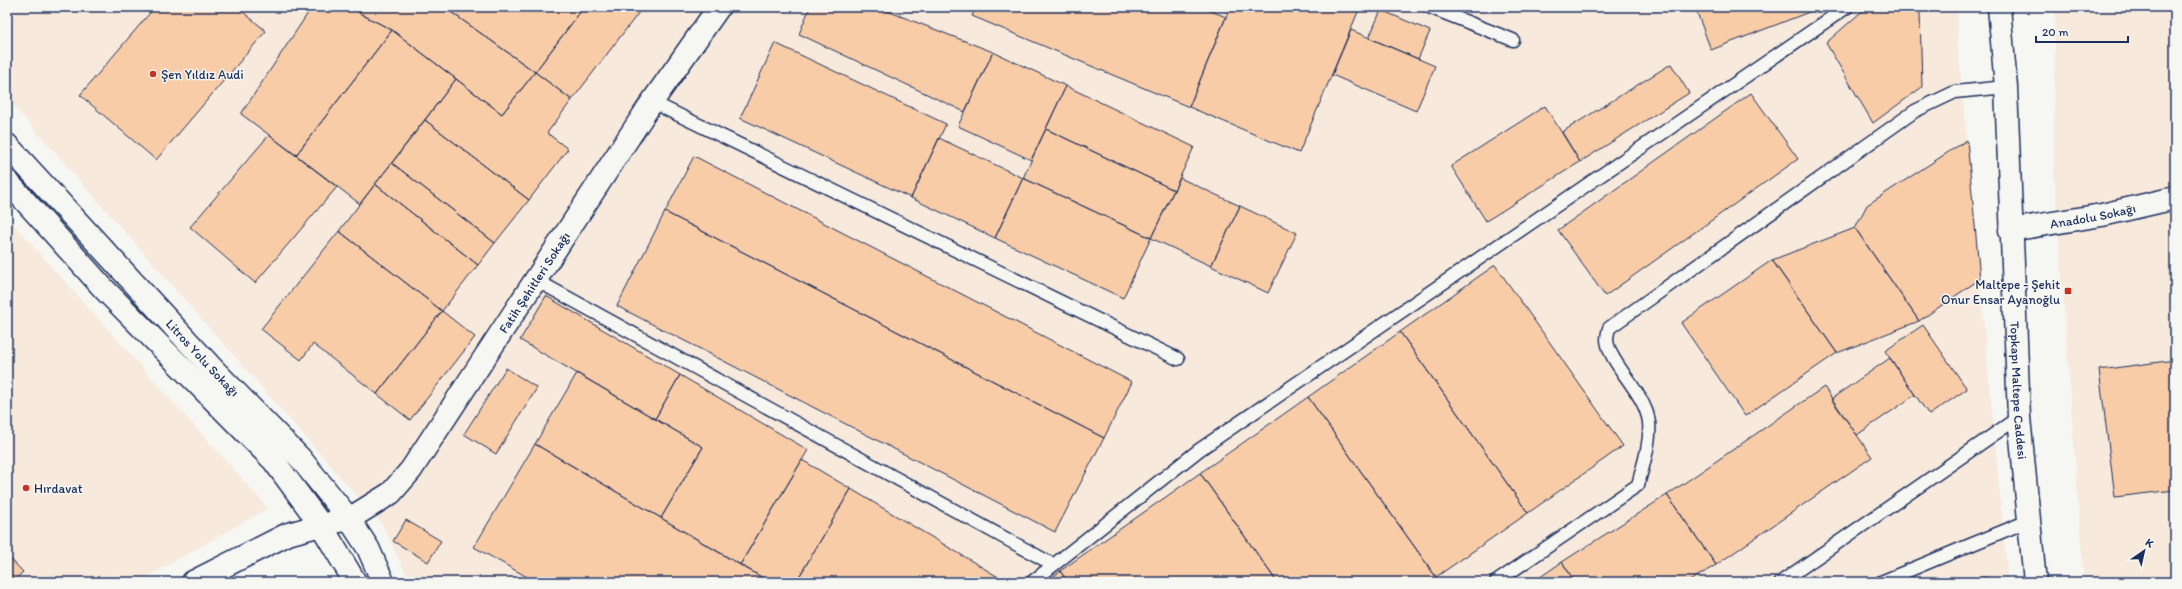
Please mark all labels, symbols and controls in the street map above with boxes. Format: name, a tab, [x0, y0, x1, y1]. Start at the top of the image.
scale bar	[2036, 18, 2128, 44]
text: 20 m	[2042, 25, 2069, 39]
place label: Şen Yıldız Audi	[161, 67, 244, 82]
marker: Şen Yıldız Audi	[148, 69, 158, 79]
street label: Anadolu Sokağı	[2049, 200, 2137, 231]
street label: Fatih Şehitleri Sokağı	[496, 229, 573, 336]
place label: Maltepe - Şehit Onur Ensar Ayanoğlu	[1941, 277, 2060, 307]
marker: Maltepe - Şehit Onur Ensar Ayanoğlu	[2063, 286, 2073, 296]
street label: Litros Yolu Sokağı	[163, 316, 242, 399]
street label: Topkapı Maltepe Caddesi	[2007, 321, 2030, 460]
place label: Hırdavat	[34, 481, 83, 496]
marker: Hırdavat	[21, 483, 31, 493]
north arrow	[2124, 531, 2164, 571]
text: K	[2143, 536, 2157, 551]

